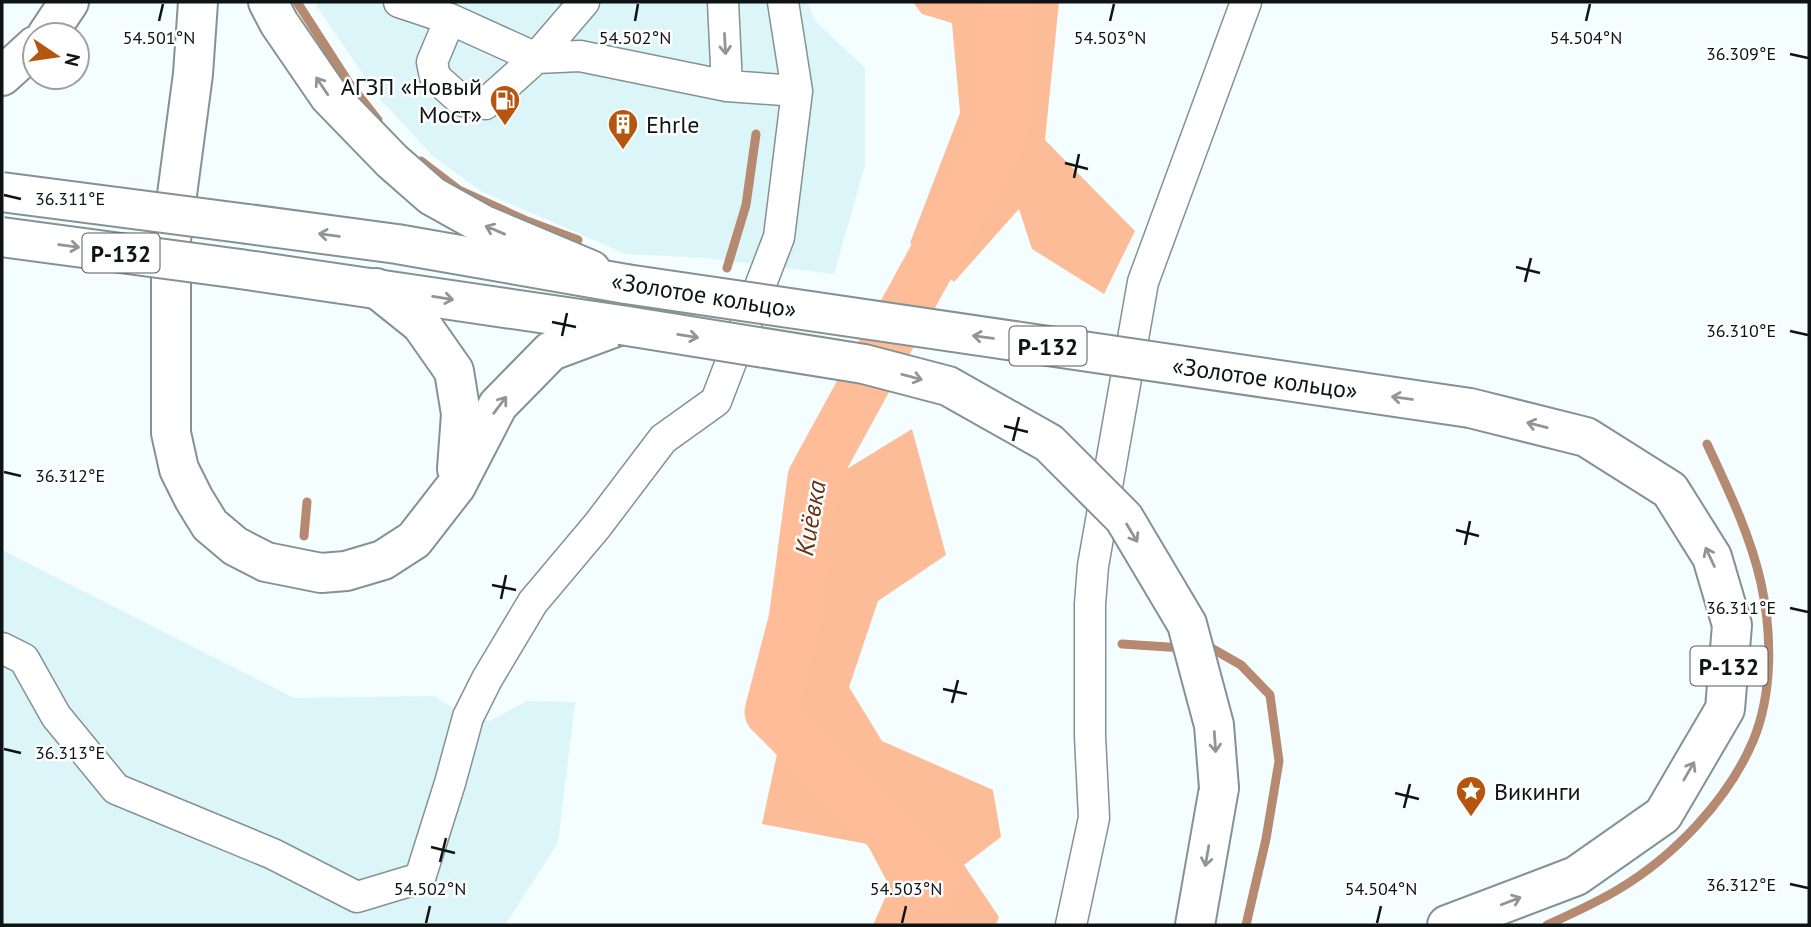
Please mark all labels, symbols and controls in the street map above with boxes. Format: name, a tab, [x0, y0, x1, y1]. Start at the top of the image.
north arrow	[21, 21, 91, 91]
text: 54.501°N	[123, 26, 195, 49]
text: 54.502°N	[599, 26, 671, 49]
text: 54.503°N	[1074, 26, 1146, 49]
text: 54.504°N	[1550, 26, 1622, 49]
one-way arrow	[719, 32, 732, 55]
text: 36.309°E	[1706, 42, 1776, 65]
text: N	[59, 51, 86, 69]
place label: АГЗП «Новый Мост»	[341, 71, 482, 130]
one-way arrow	[315, 76, 329, 96]
fuel station icon: АГЗП «Новый Мост»	[488, 83, 522, 127]
building icon: Ehrle	[606, 107, 640, 151]
place label: Ehrle	[646, 109, 699, 140]
text: 36.311°E	[35, 187, 105, 210]
one-way arrow	[484, 222, 506, 235]
one-way arrow	[318, 229, 341, 242]
road number: Р-132	[82, 234, 160, 272]
one-way arrow	[58, 240, 80, 253]
street label: «Золотое кольцо»	[609, 265, 799, 325]
one-way arrow	[431, 292, 454, 305]
text: 36.310°E	[1706, 319, 1776, 342]
road number: Р-132	[1010, 326, 1086, 366]
one-way arrow	[676, 330, 699, 343]
one-way arrow	[972, 330, 995, 343]
street label: «Золотое кольцо»	[1170, 350, 1360, 406]
one-way arrow	[901, 371, 923, 384]
one-way arrow	[1391, 392, 1414, 405]
one-way arrow	[493, 396, 507, 415]
one-way arrow	[1527, 418, 1549, 431]
text: 36.312°E	[35, 464, 105, 487]
water label: Киёвка	[787, 477, 833, 558]
one-way arrow	[1126, 523, 1140, 543]
one-way arrow	[1703, 547, 1716, 568]
text: 36.311°E	[1706, 596, 1776, 619]
road number: Р-132	[1690, 646, 1768, 686]
one-way arrow	[1209, 730, 1222, 753]
text: 36.313°E	[35, 741, 105, 764]
one-way arrow	[1682, 761, 1696, 781]
place icon: Викинги	[1454, 774, 1488, 818]
place label: Викинги	[1494, 776, 1581, 807]
one-way arrow	[1200, 844, 1213, 867]
text: 36.312°E	[1706, 873, 1776, 896]
text: 54.502°N	[394, 877, 466, 900]
text: 54.503°N	[870, 877, 942, 900]
text: 54.504°N	[1345, 877, 1417, 900]
one-way arrow	[1499, 894, 1521, 906]

